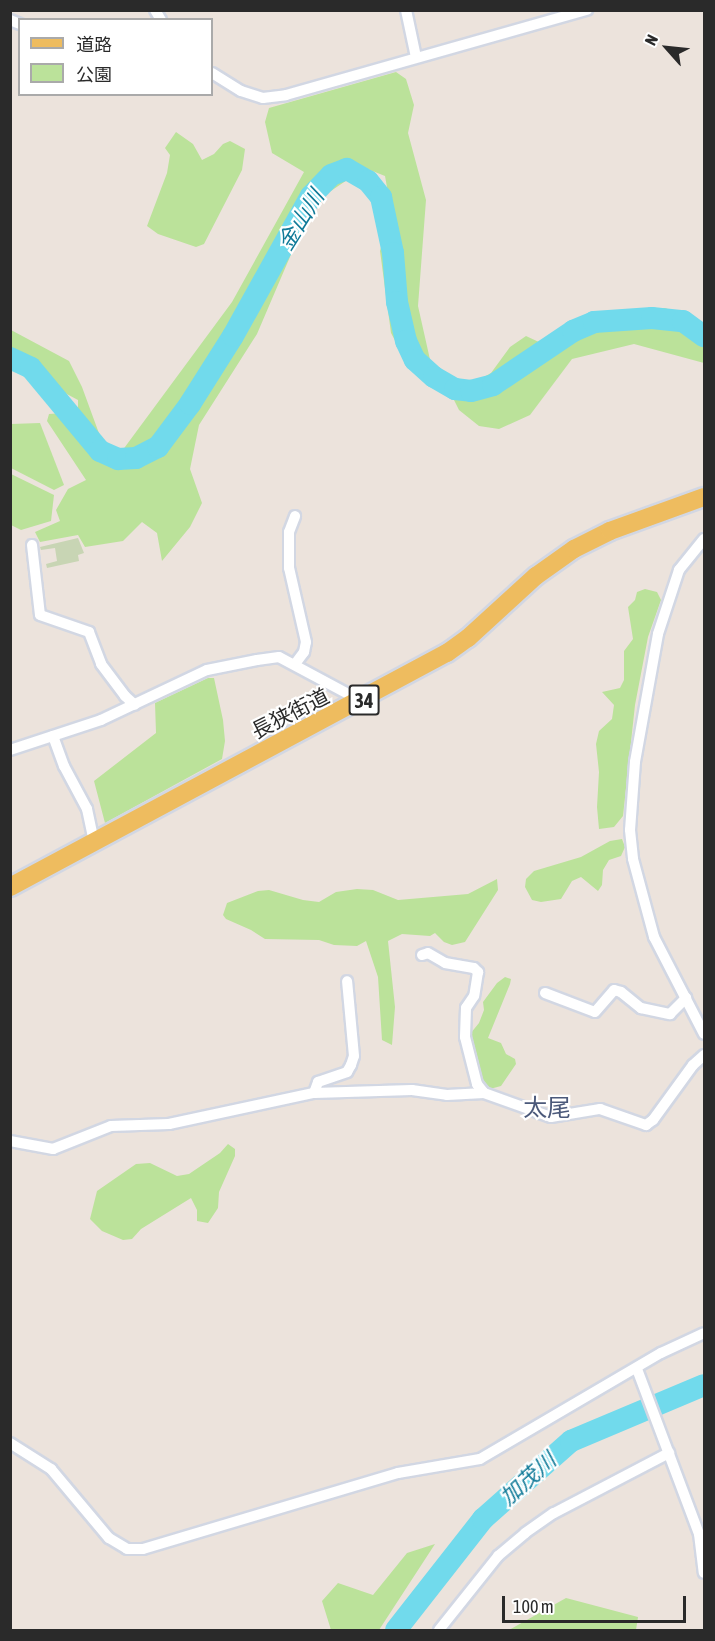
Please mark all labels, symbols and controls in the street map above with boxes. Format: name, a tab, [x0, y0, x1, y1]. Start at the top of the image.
legend	[18, 18, 213, 96]
north arrow	[637, 18, 697, 78]
text: N	[641, 32, 661, 48]
text: 道路	[76, 34, 112, 55]
text: 公園	[76, 64, 112, 85]
water label: 金山川	[272, 185, 330, 255]
street label: 長狭街道	[247, 683, 333, 743]
road number: 34	[348, 683, 380, 717]
district label: 太尾	[523, 1094, 571, 1122]
water label: 加茂川	[495, 1447, 561, 1511]
scale bar	[505, 1584, 690, 1622]
text: 100 m	[513, 1596, 554, 1617]

